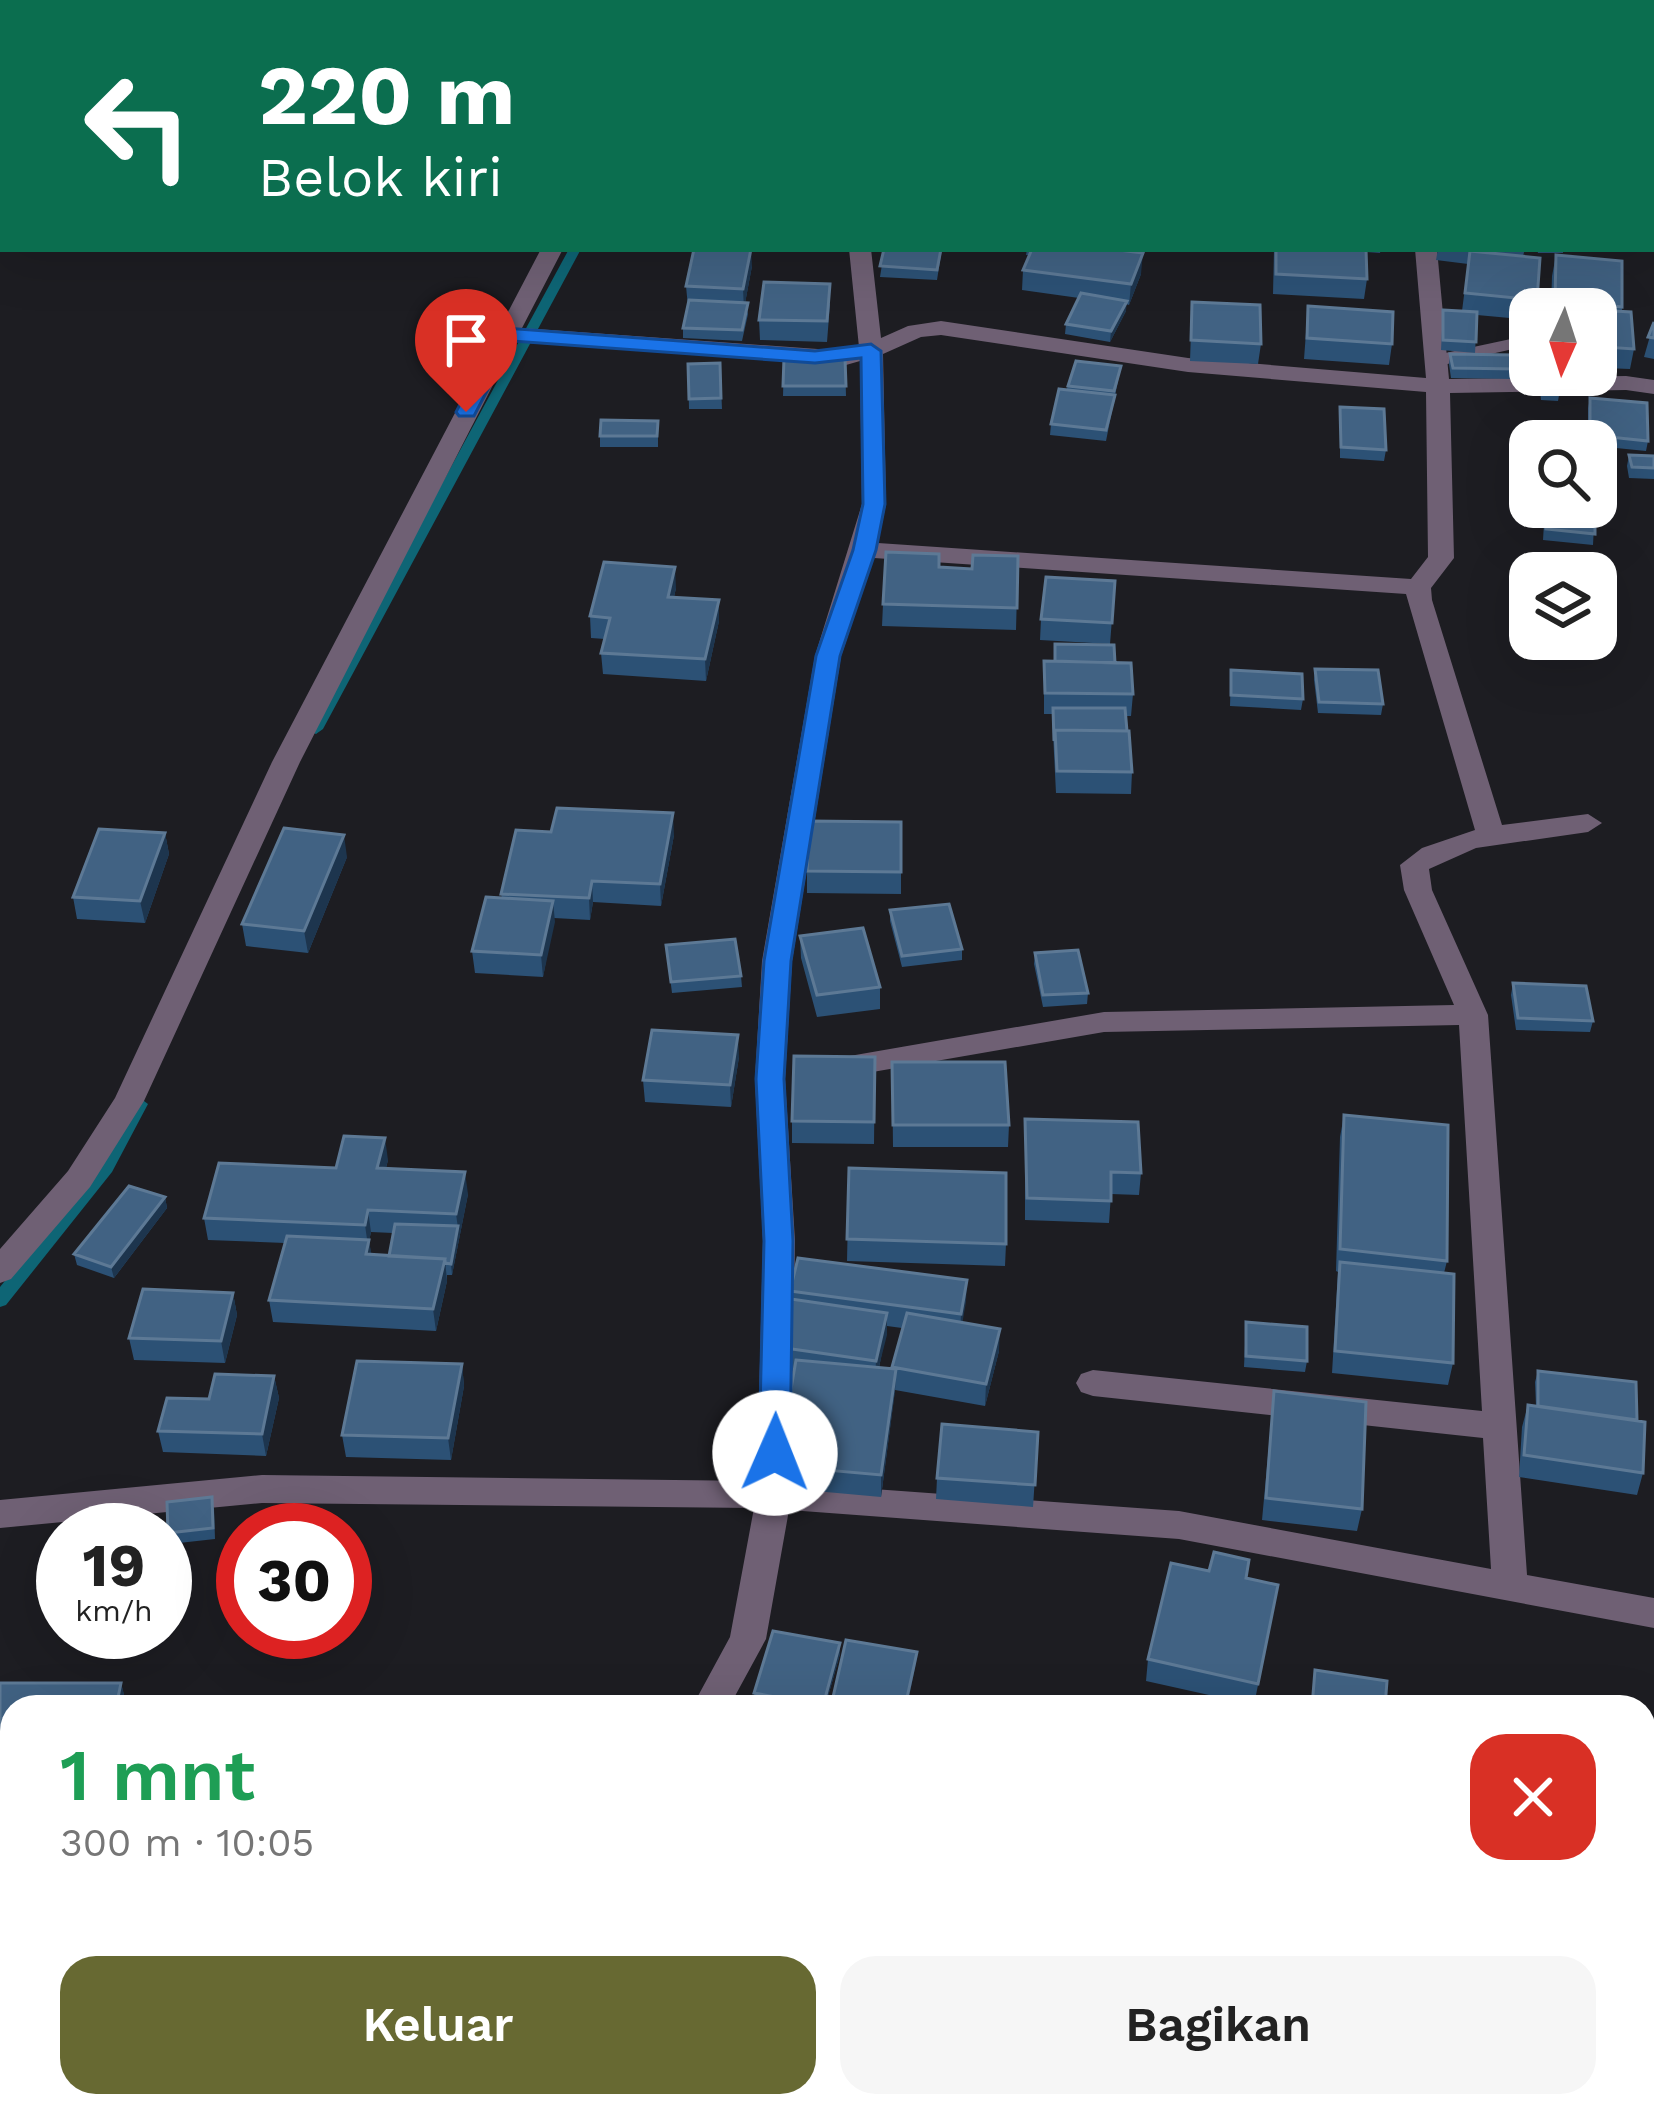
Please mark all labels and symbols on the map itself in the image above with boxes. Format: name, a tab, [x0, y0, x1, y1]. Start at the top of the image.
north arrow	[1509, 288, 1617, 396]
pin	[415, 289, 517, 412]
position arrow	[712, 1390, 838, 1516]
speed limit sign: 30	[216, 1503, 372, 1659]

